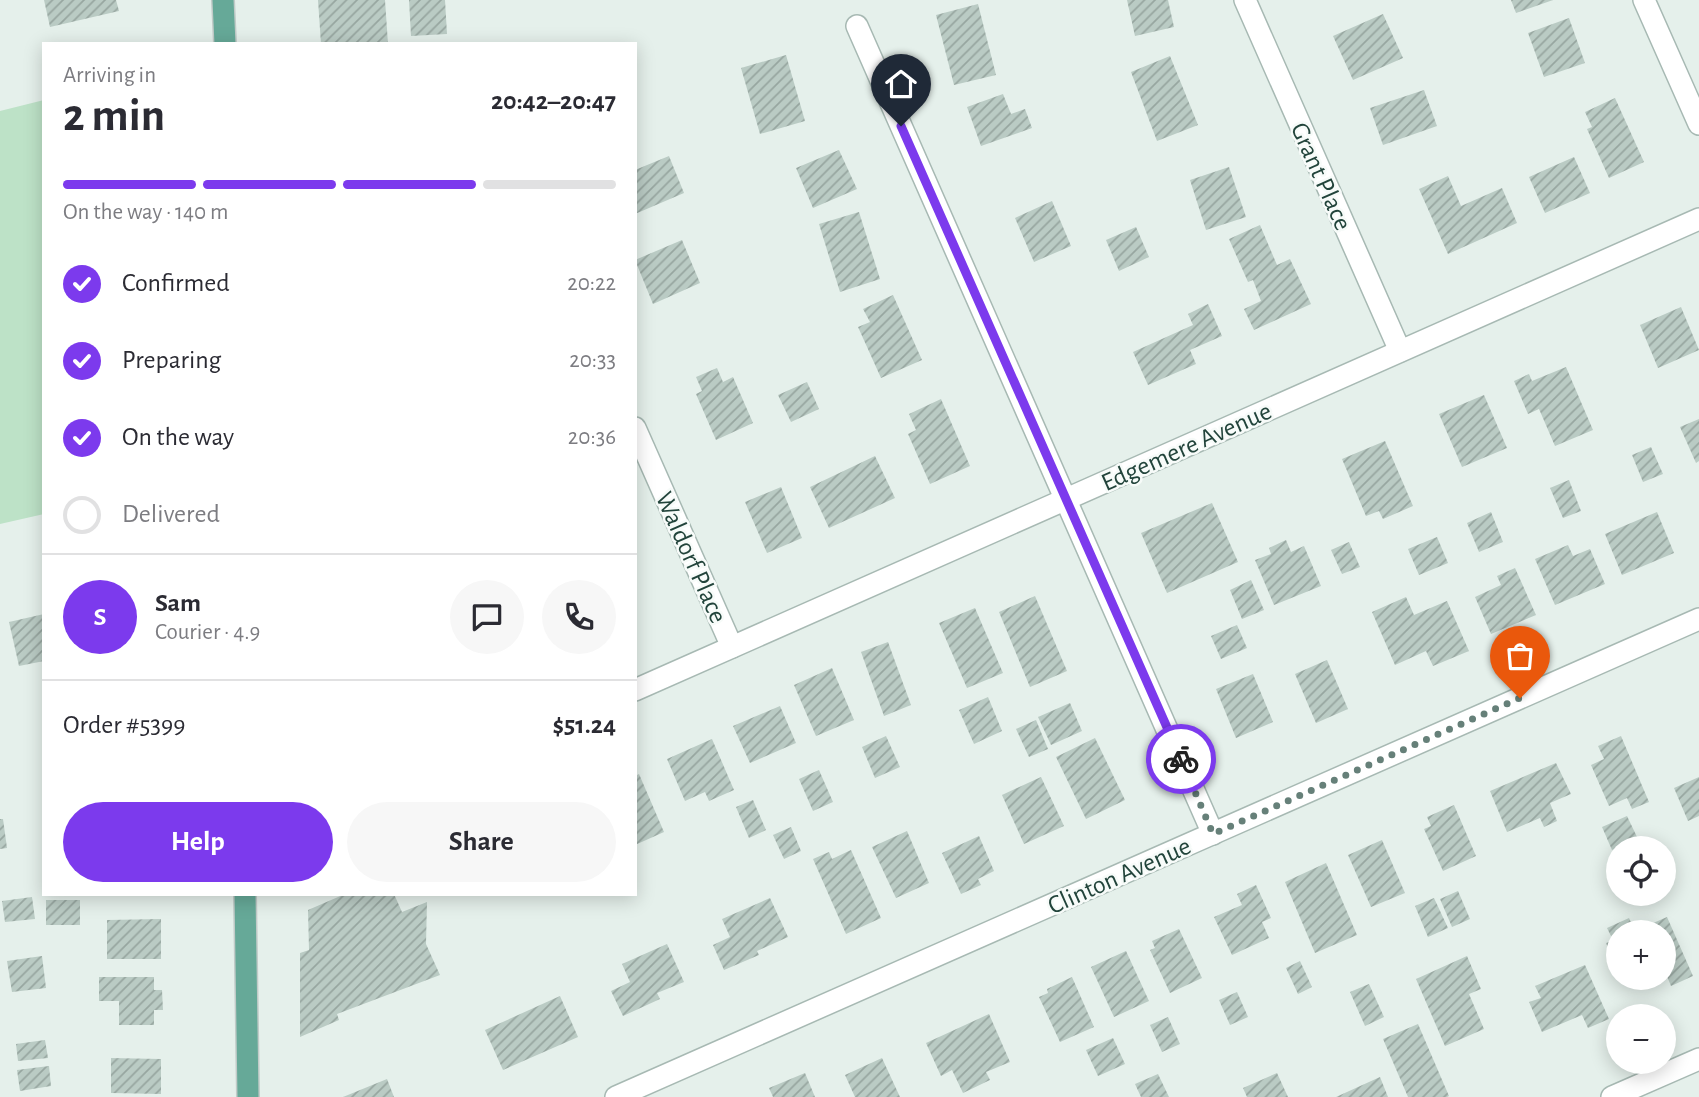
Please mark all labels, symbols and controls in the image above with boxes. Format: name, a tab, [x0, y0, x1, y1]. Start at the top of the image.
pin	[871, 54, 931, 126]
text: Arriving in	[63, 64, 156, 87]
icon: home	[882, 65, 920, 103]
text: 20:42–20:47	[491, 88, 616, 114]
text: 2 min	[63, 93, 165, 139]
street label: Grant Place	[1286, 119, 1356, 234]
text: On the way · 140 m	[63, 201, 228, 224]
icon: check	[63, 265, 101, 303]
text: Confirmed	[122, 270, 230, 296]
text: 20:22	[567, 272, 616, 295]
icon: check	[63, 342, 101, 380]
text: Preparing	[122, 347, 221, 373]
text: 20:33	[569, 349, 616, 372]
street label: Edgemere Avenue	[1097, 398, 1275, 496]
icon: check	[63, 419, 101, 457]
text: On the way	[122, 424, 234, 450]
text: 20:36	[568, 426, 616, 449]
street label: Waldorf Place	[651, 488, 732, 627]
text: Delivered	[122, 501, 220, 527]
button: chat	[450, 580, 524, 654]
button: phone	[542, 580, 616, 654]
text: Sam	[155, 590, 201, 616]
text: S	[94, 604, 106, 630]
text: Courier · 4.9	[155, 621, 260, 644]
pin	[1490, 626, 1550, 698]
icon: bag	[1501, 637, 1539, 675]
text: Order #5399	[63, 712, 185, 738]
text: $51.24	[552, 712, 616, 738]
courier	[1146, 724, 1216, 794]
icon: bike	[1162, 740, 1200, 778]
button: Help	[63, 802, 333, 882]
button: Share	[347, 802, 616, 882]
street label: Clinton Avenue	[1044, 833, 1195, 919]
map controls	[1606, 836, 1676, 1074]
button: locate	[1606, 836, 1676, 906]
button: +	[1606, 920, 1676, 990]
button: −	[1606, 1004, 1676, 1074]

